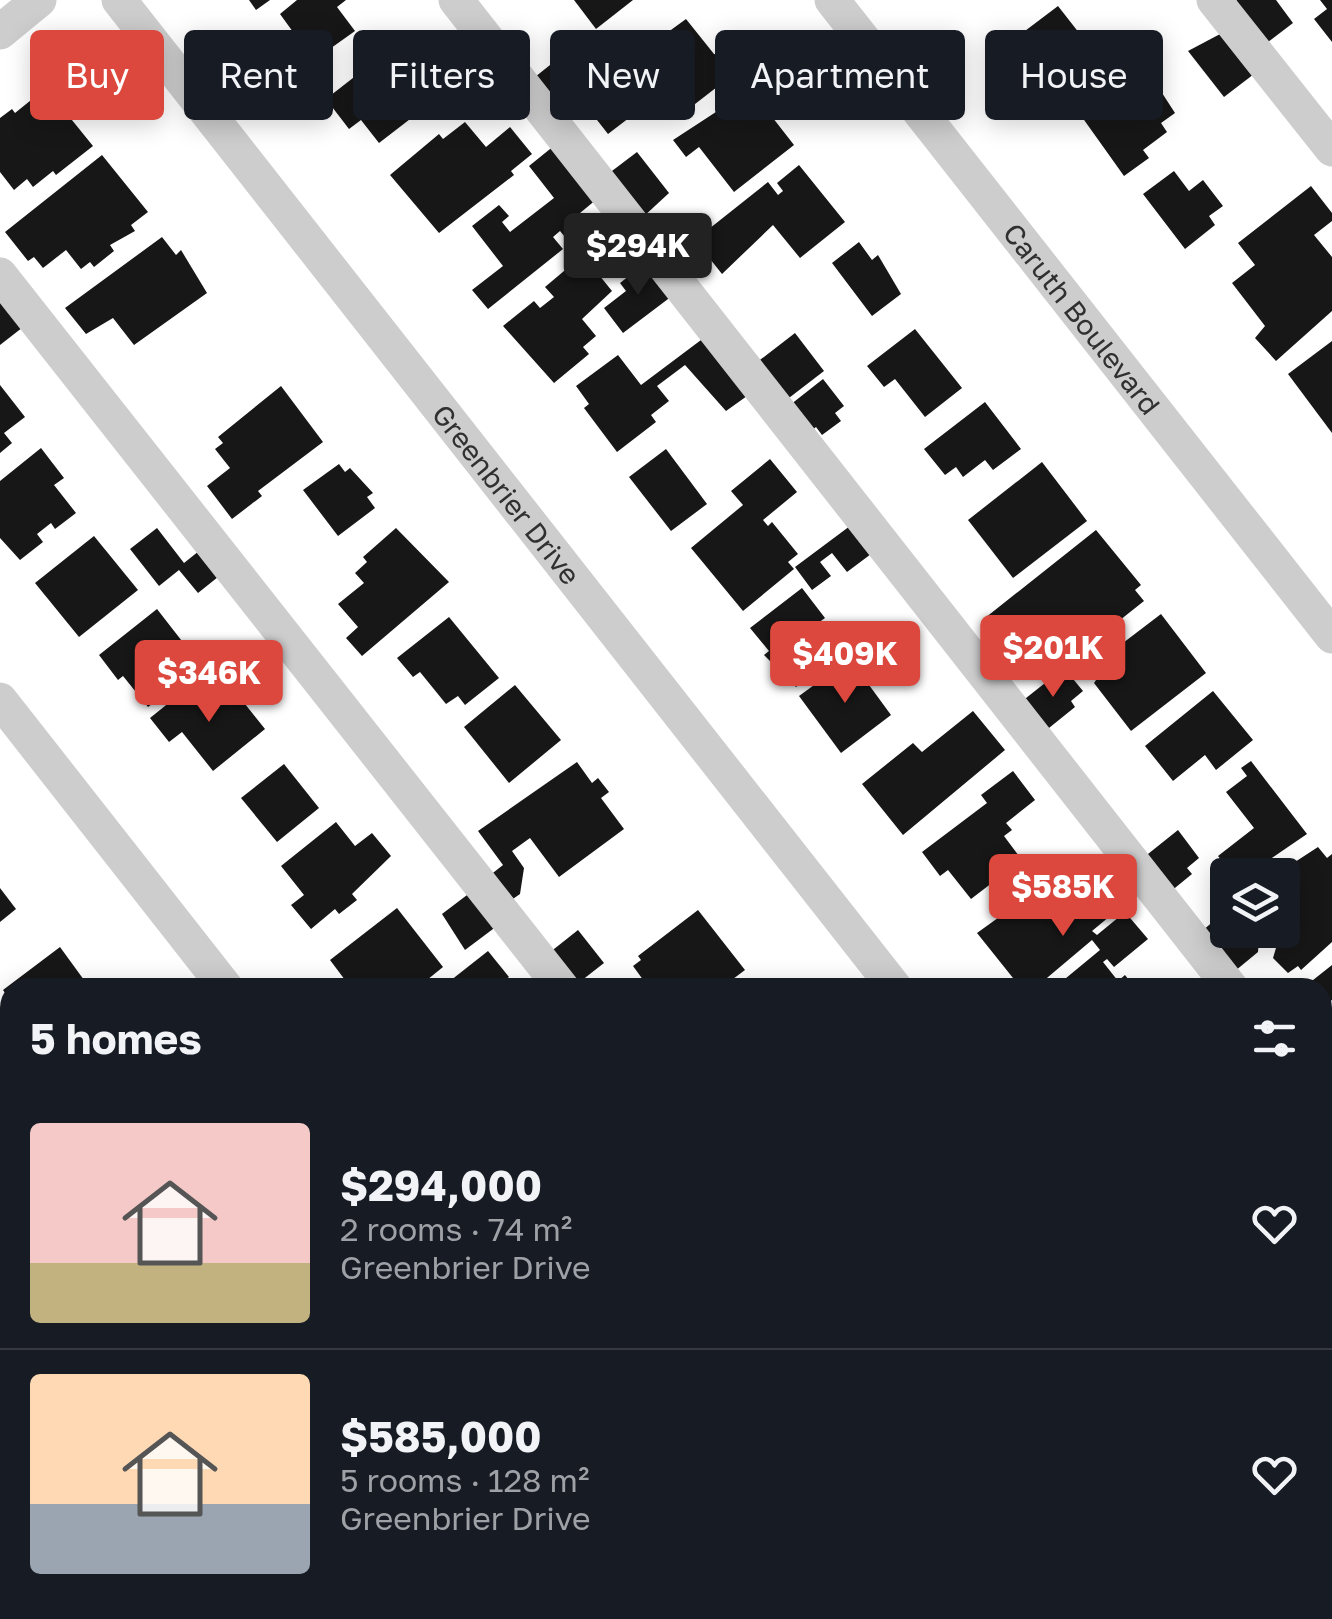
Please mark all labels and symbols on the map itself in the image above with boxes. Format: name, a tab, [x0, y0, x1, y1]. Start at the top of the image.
pin: $294K	[568, 213, 708, 298]
street label: Caruth Boulevard	[997, 216, 1167, 420]
street label: Greenbrier Drive	[426, 397, 588, 590]
pin: $201K	[983, 615, 1123, 700]
pin: $409K	[775, 621, 915, 706]
pin: $346K	[139, 640, 279, 725]
pin: $585K	[993, 854, 1133, 939]

